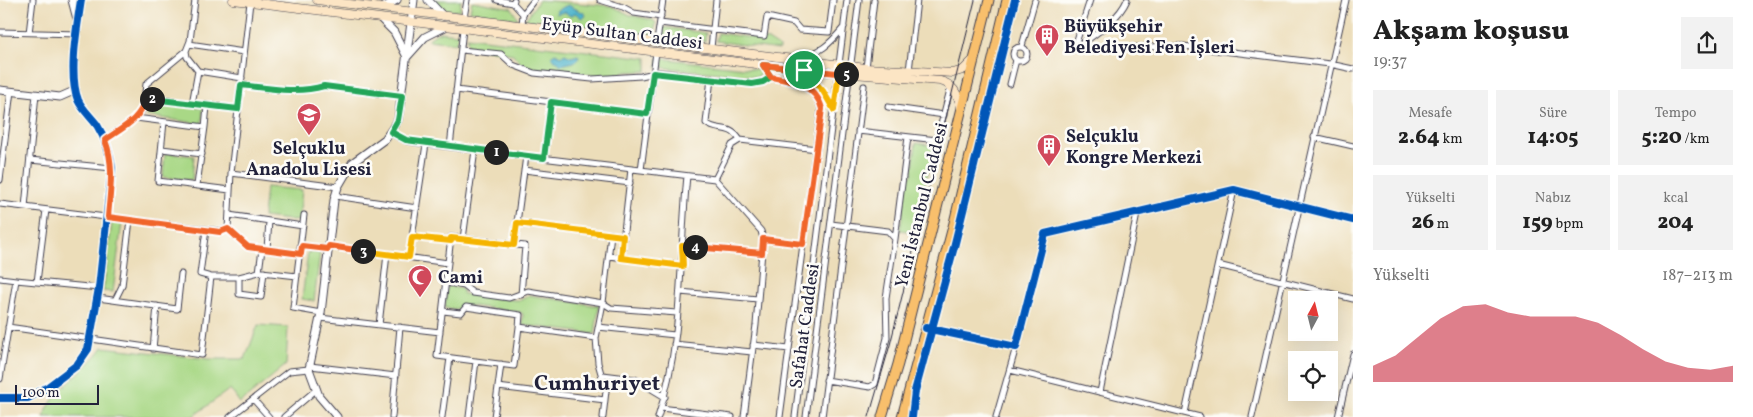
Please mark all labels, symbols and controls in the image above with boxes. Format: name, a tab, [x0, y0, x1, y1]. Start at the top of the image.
street label: Eyüp Sultan Caddesi	[540, 12, 704, 57]
text: Akşam koşusu	[1373, 12, 1569, 51]
place label: Büyükşehir Belediyesi Fen İşleri	[1064, 15, 1235, 61]
button: share	[1681, 17, 1733, 69]
building icon: Büyükşehir Belediyesi Fen İşleri	[1034, 23, 1060, 57]
pin	[783, 49, 825, 91]
text: 19:37	[1373, 51, 1407, 73]
icon: arrive	[790, 56, 818, 84]
pin: 5	[834, 62, 858, 86]
text: 5	[843, 65, 850, 84]
pin: 2	[140, 86, 164, 112]
text: 2	[149, 90, 156, 109]
school or university icon: Selçuklu Anadolu Lisesi	[296, 102, 322, 136]
text: Mesafe	[1408, 104, 1452, 123]
text: Süre	[1539, 104, 1567, 123]
text: Tempo	[1655, 104, 1697, 123]
street label: Yeni İstanbul Caddesi	[890, 120, 955, 291]
text: 2.64	[1398, 123, 1440, 152]
text: 14:05	[1528, 123, 1578, 152]
text: 5:20	[1642, 123, 1682, 152]
place label: Selçuklu Kongre Merkezi	[1066, 125, 1202, 171]
text: km	[1440, 130, 1463, 149]
text: /km	[1682, 130, 1710, 149]
building icon: Selçuklu Kongre Merkezi	[1036, 133, 1062, 167]
place label: Selçuklu Anadolu Lisesi	[246, 137, 372, 183]
pin: 1	[484, 140, 508, 164]
text: 1	[494, 143, 499, 162]
text: Yükselti	[1406, 189, 1455, 208]
text: Nabız	[1535, 189, 1571, 208]
text: kcal	[1663, 189, 1688, 208]
text: 26	[1411, 208, 1434, 237]
text: 159	[1522, 208, 1553, 237]
text: 204	[1658, 208, 1694, 237]
text: m	[1434, 215, 1449, 234]
text: bpm	[1553, 215, 1584, 234]
pin: 4	[682, 234, 708, 260]
pin: 3	[350, 238, 376, 264]
text: 4	[691, 238, 700, 257]
text: 3	[360, 242, 367, 261]
street label: Safahat Caddesi	[784, 262, 827, 390]
mosque icon: Cami	[407, 264, 433, 298]
text: Yükselti	[1373, 265, 1430, 287]
text: 187–213 m	[1662, 265, 1733, 287]
place label: Cami	[438, 266, 483, 291]
north arrow	[1288, 291, 1338, 341]
map controls	[1288, 291, 1338, 401]
button: locate	[1288, 351, 1338, 401]
district label: Cumhuriyet	[534, 369, 660, 400]
scale bar	[15, 382, 99, 405]
text: 100 m	[22, 384, 60, 403]

